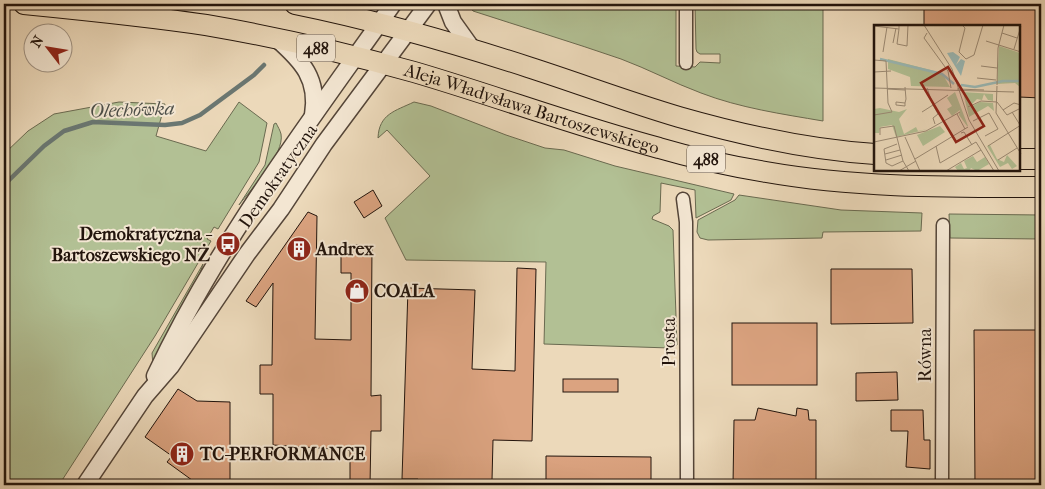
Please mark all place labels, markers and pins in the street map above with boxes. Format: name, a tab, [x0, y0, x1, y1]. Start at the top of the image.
place label: Demokratyczna - Bartoszewskiego NŻ	[51, 224, 213, 266]
bus stop icon: Demokratyczna - Bartoszewskiego NŻ	[215, 231, 241, 257]
building icon: Andrex	[286, 236, 312, 262]
place label: Andrex	[315, 239, 374, 260]
shop icon: COALA	[344, 278, 370, 304]
place label: COALA	[374, 281, 436, 302]
building icon: TC-PERFORMANCE	[169, 441, 195, 467]
place label: TC-PERFORMANCE	[199, 444, 365, 465]

